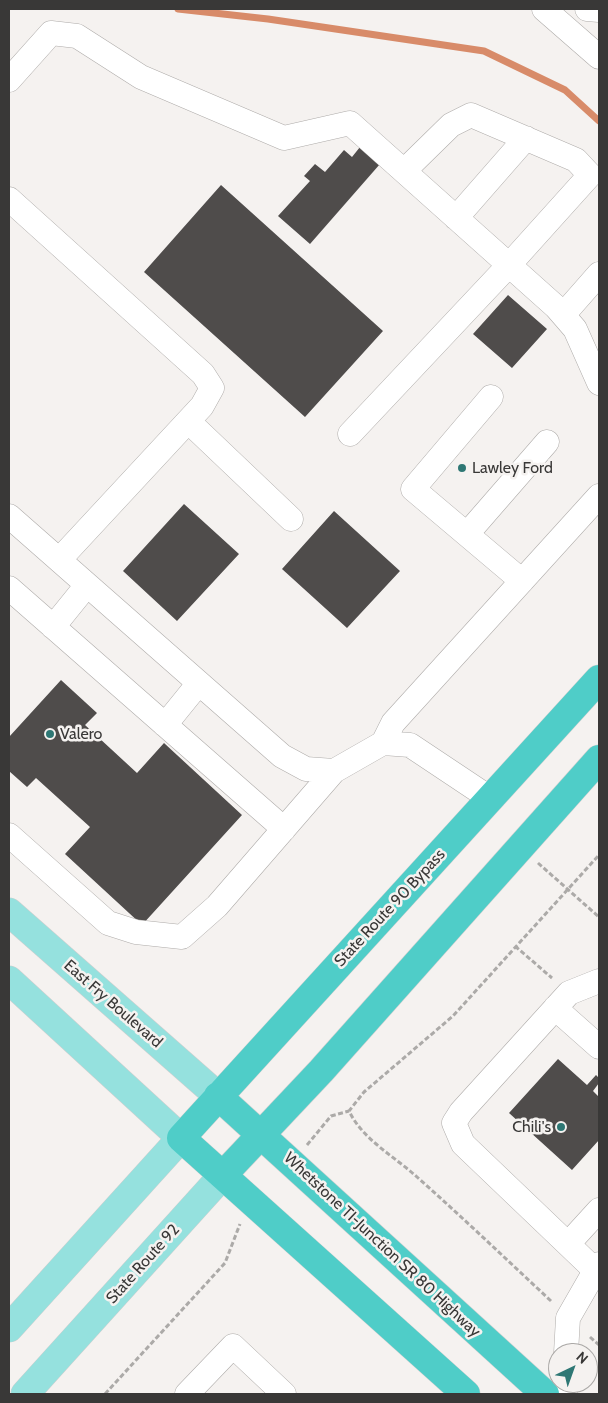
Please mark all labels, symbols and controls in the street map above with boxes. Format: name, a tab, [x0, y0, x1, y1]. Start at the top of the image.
place label: Lawley Ford	[472, 458, 553, 478]
marker: Lawley Ford	[456, 462, 468, 474]
place label: Valero	[60, 724, 102, 744]
marker: Valero	[44, 728, 56, 740]
street label: State Route 90 Bypass	[331, 845, 449, 971]
street label: East Fry Boulevard	[60, 956, 166, 1052]
place label: Chili's	[512, 1117, 551, 1137]
marker: Chili's	[555, 1121, 567, 1133]
street label: Whetstone TI-Junction SR 80 Highway	[280, 1149, 484, 1341]
street label: State Route 92	[102, 1220, 184, 1308]
north arrow	[548, 1343, 598, 1393]
text: N	[573, 1348, 592, 1368]

